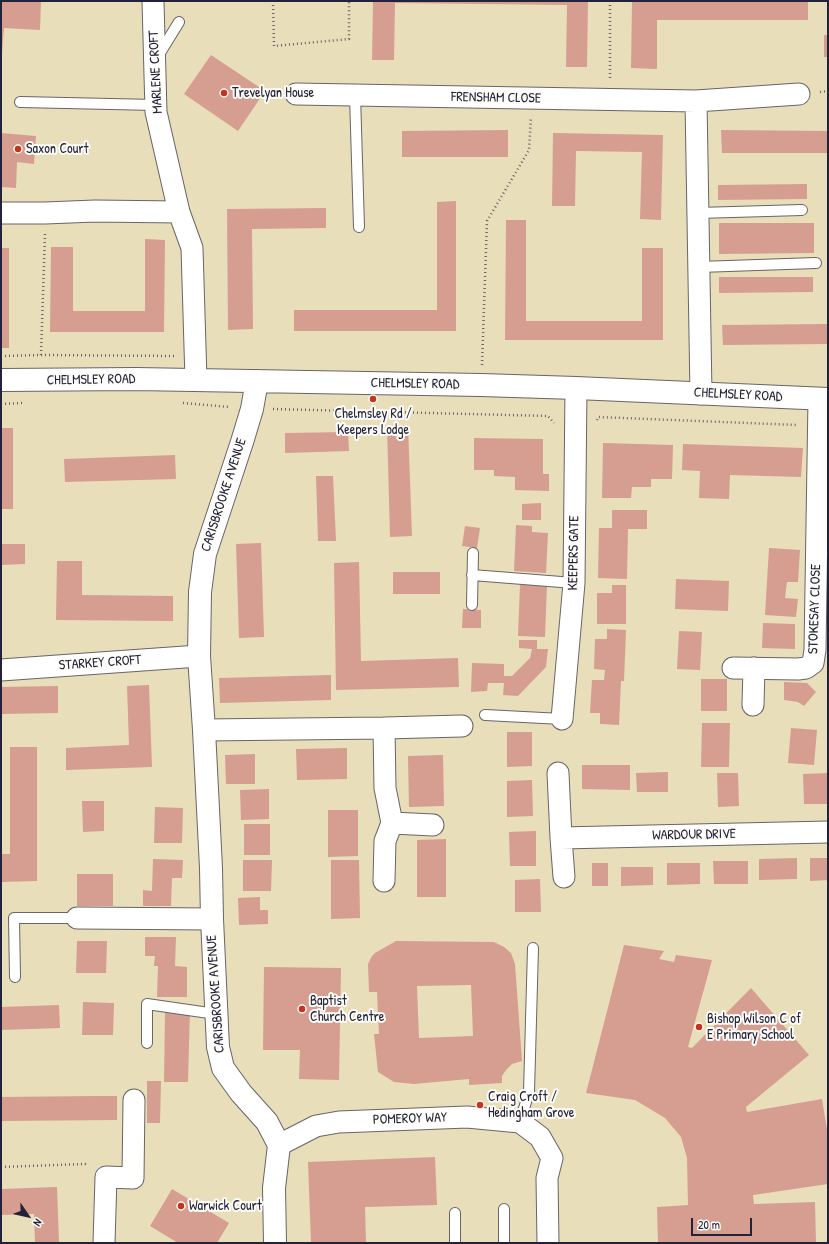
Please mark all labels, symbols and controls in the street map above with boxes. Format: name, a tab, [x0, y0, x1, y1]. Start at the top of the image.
street label: MARLENE CROFT	[145, 30, 167, 114]
place label: Trevelyan House	[232, 85, 314, 101]
marker: Trevelyan House	[219, 88, 229, 98]
street label: FRENSHAM CLOSE	[451, 89, 541, 107]
place label: Saxon Court	[26, 141, 88, 157]
marker: Saxon Court	[13, 144, 23, 154]
street label: CHELMSLEY ROAD	[46, 371, 136, 389]
street label: CHELMSLEY ROAD	[370, 375, 460, 393]
street label: CHELMSLEY ROAD	[693, 384, 783, 406]
marker: Chelmsley Rd / Keepers Lodge	[368, 394, 378, 404]
place label: Chelmsley Rd / Keepers Lodge	[334, 406, 412, 438]
street label: CARISBROOKE AVENUE	[198, 436, 250, 554]
street label: KEEPERS GATE	[565, 515, 583, 591]
street label: STOKESAY CLOSE	[805, 564, 825, 654]
street label: STARKEY CROFT	[58, 652, 142, 674]
street label: WARDOUR DRIVE	[652, 826, 736, 844]
street label: CARISBROOKE AVENUE	[203, 934, 229, 1054]
place label: Baptist Church Centre	[310, 993, 384, 1026]
marker: Baptist Church Centre	[297, 1004, 307, 1014]
place label: Bishop Wilson C of E Primary School	[707, 1011, 801, 1044]
marker: Bishop Wilson C of E Primary School	[694, 1022, 704, 1032]
place label: Craig Croft / Hedingham Grove	[488, 1089, 574, 1122]
marker: Craig Croft / Hedingham Grove	[475, 1100, 485, 1110]
street label: POMEROY WAY	[373, 1109, 447, 1129]
north arrow	[8, 1196, 48, 1236]
place label: Warwick Court	[189, 1198, 262, 1214]
marker: Warwick Court	[176, 1201, 186, 1211]
scale bar	[693, 1210, 754, 1236]
text: N	[31, 1216, 45, 1229]
text: 20 m	[698, 1216, 720, 1233]

